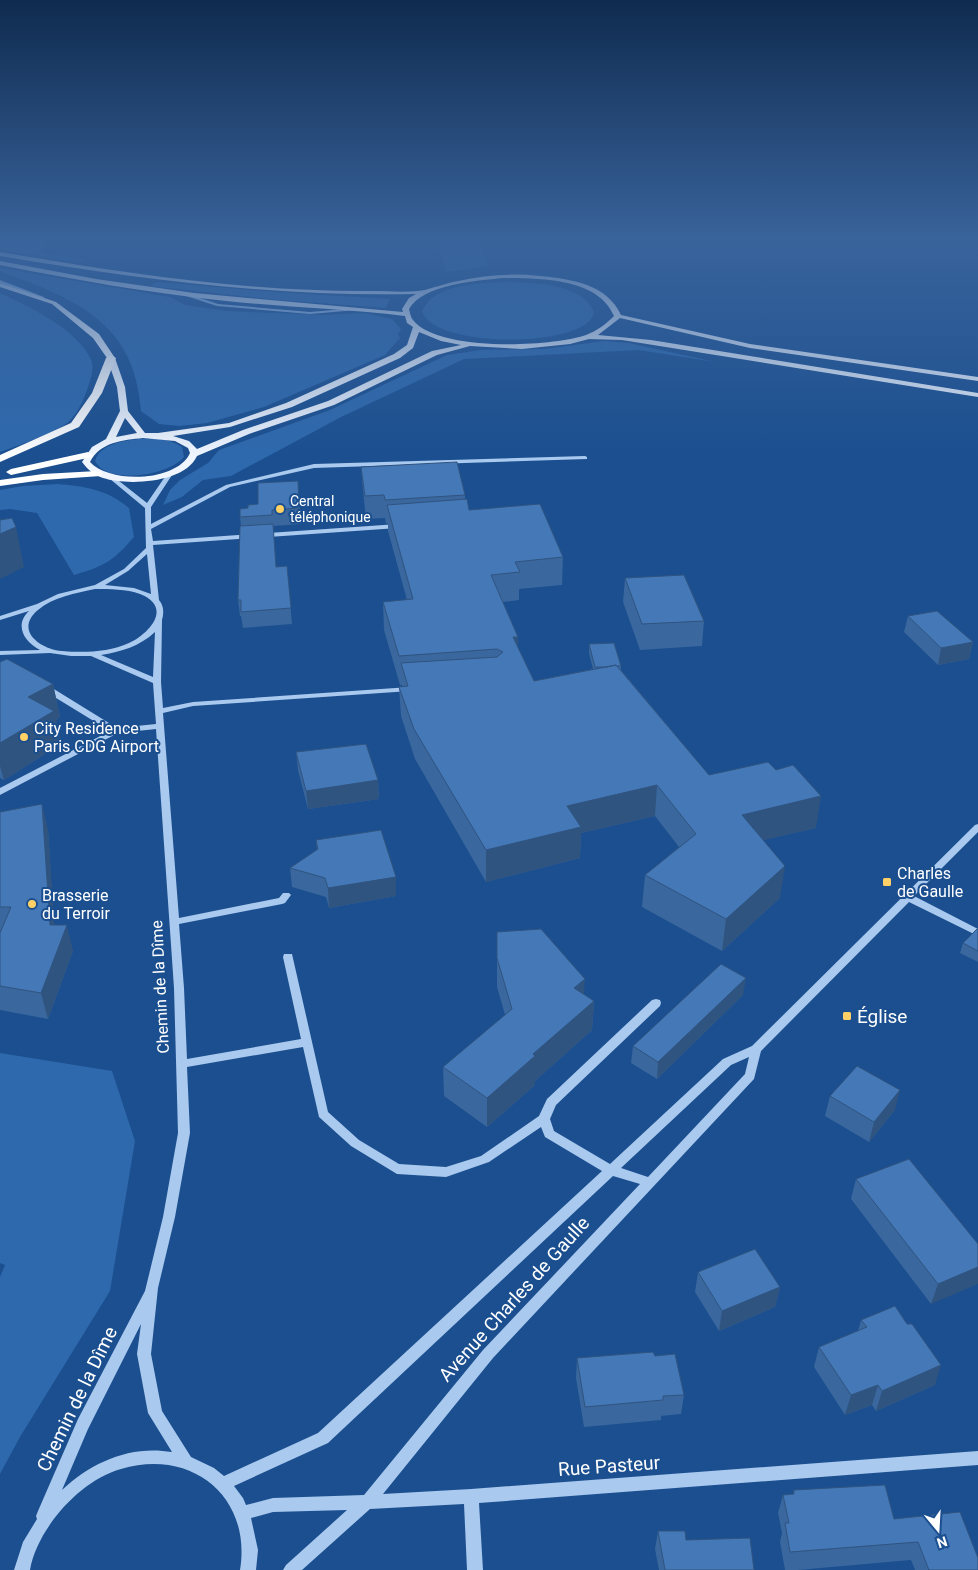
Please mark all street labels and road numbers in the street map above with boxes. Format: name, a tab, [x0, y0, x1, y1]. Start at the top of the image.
street label: Chemin de la Dîme	[147, 920, 173, 1054]
street label: Avenue Charles de Gaulle	[434, 1212, 594, 1386]
street label: Chemin de la Dîme	[32, 1323, 122, 1475]
street label: Rue Pasteur	[557, 1451, 661, 1481]

